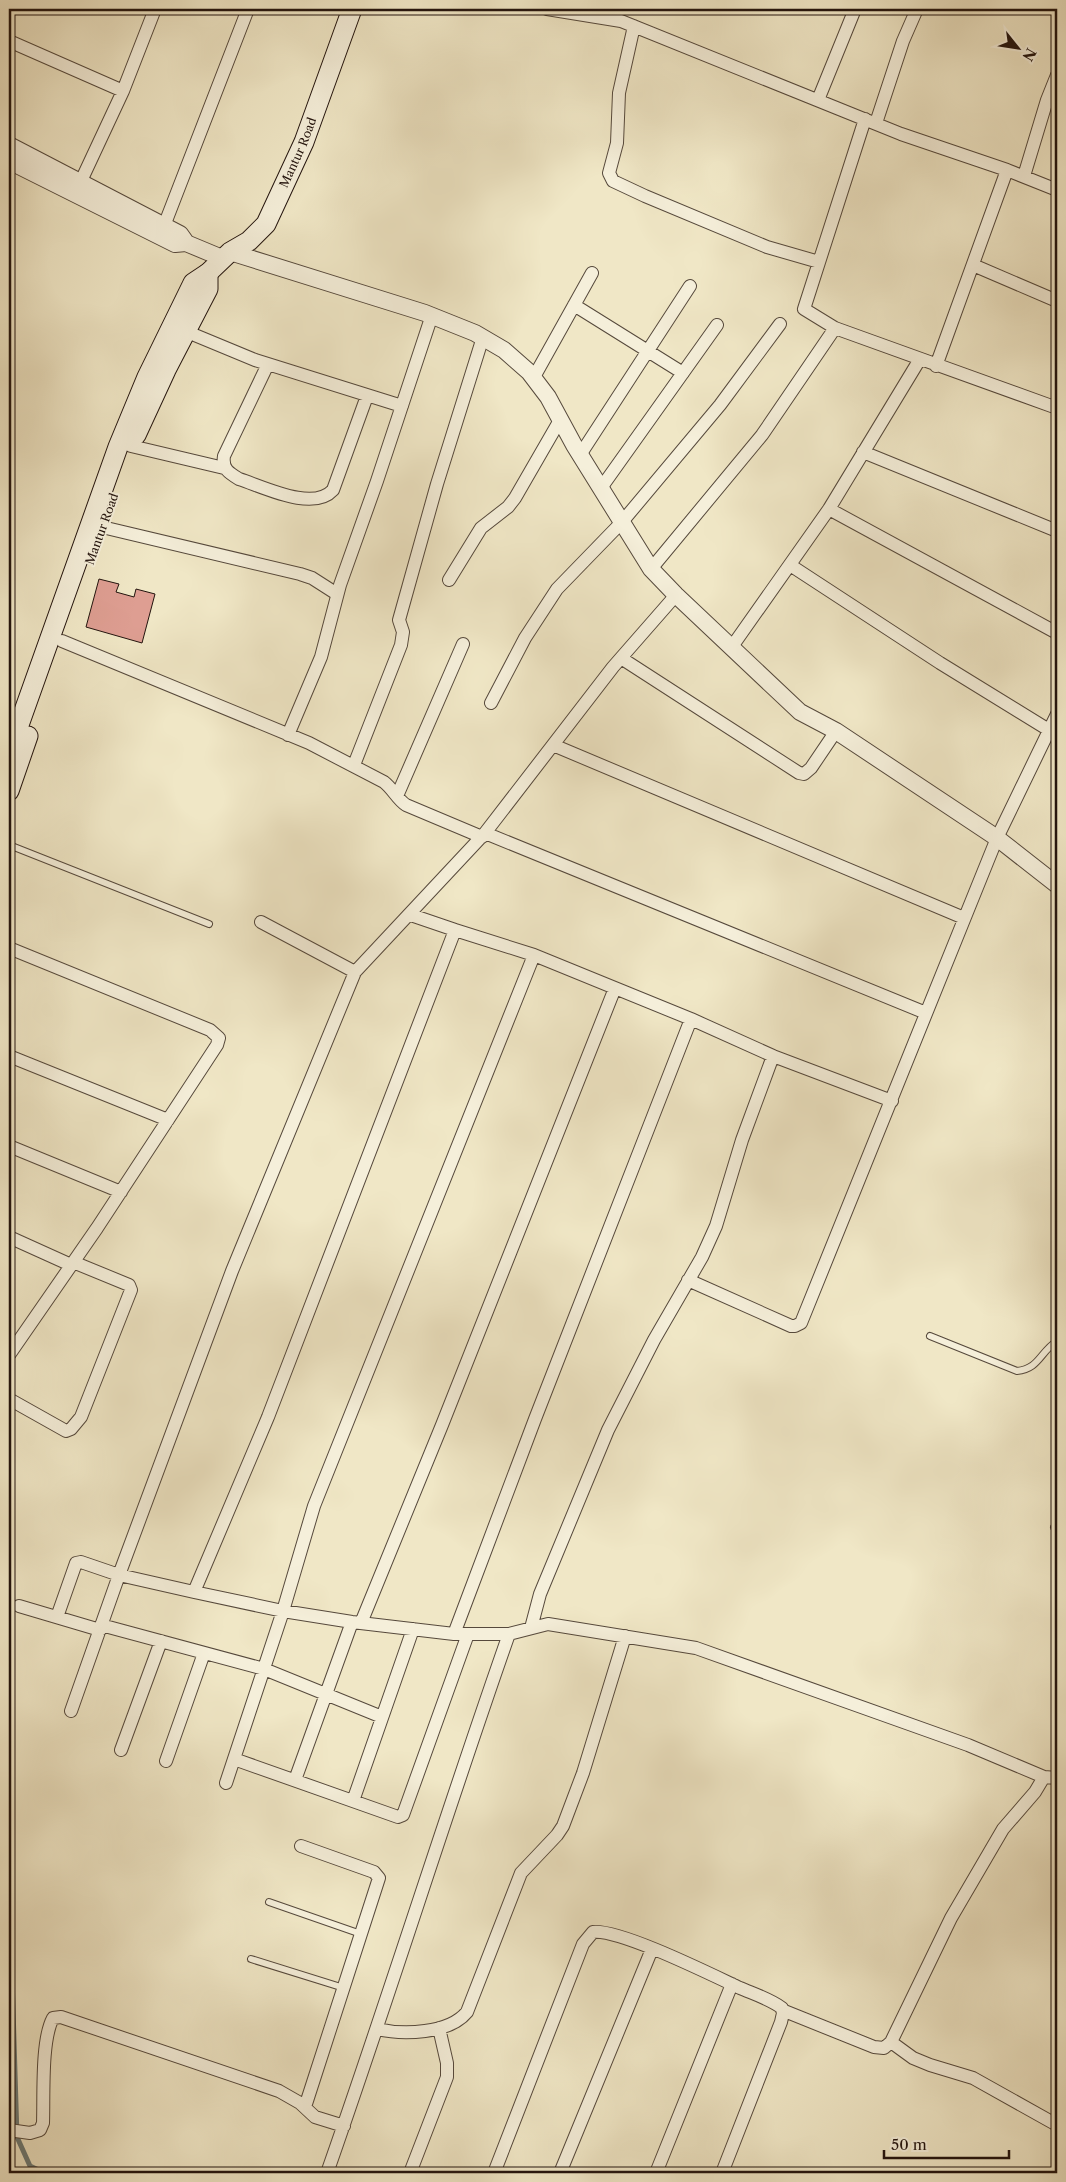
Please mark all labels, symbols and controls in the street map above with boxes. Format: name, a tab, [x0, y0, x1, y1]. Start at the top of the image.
north arrow	[994, 22, 1044, 72]
text: N	[1018, 45, 1040, 64]
street label: Mantur Road	[276, 115, 319, 190]
street label: Mantur Road	[82, 490, 122, 567]
scale bar	[884, 2127, 1008, 2159]
text: 50 m	[891, 2135, 927, 2154]

